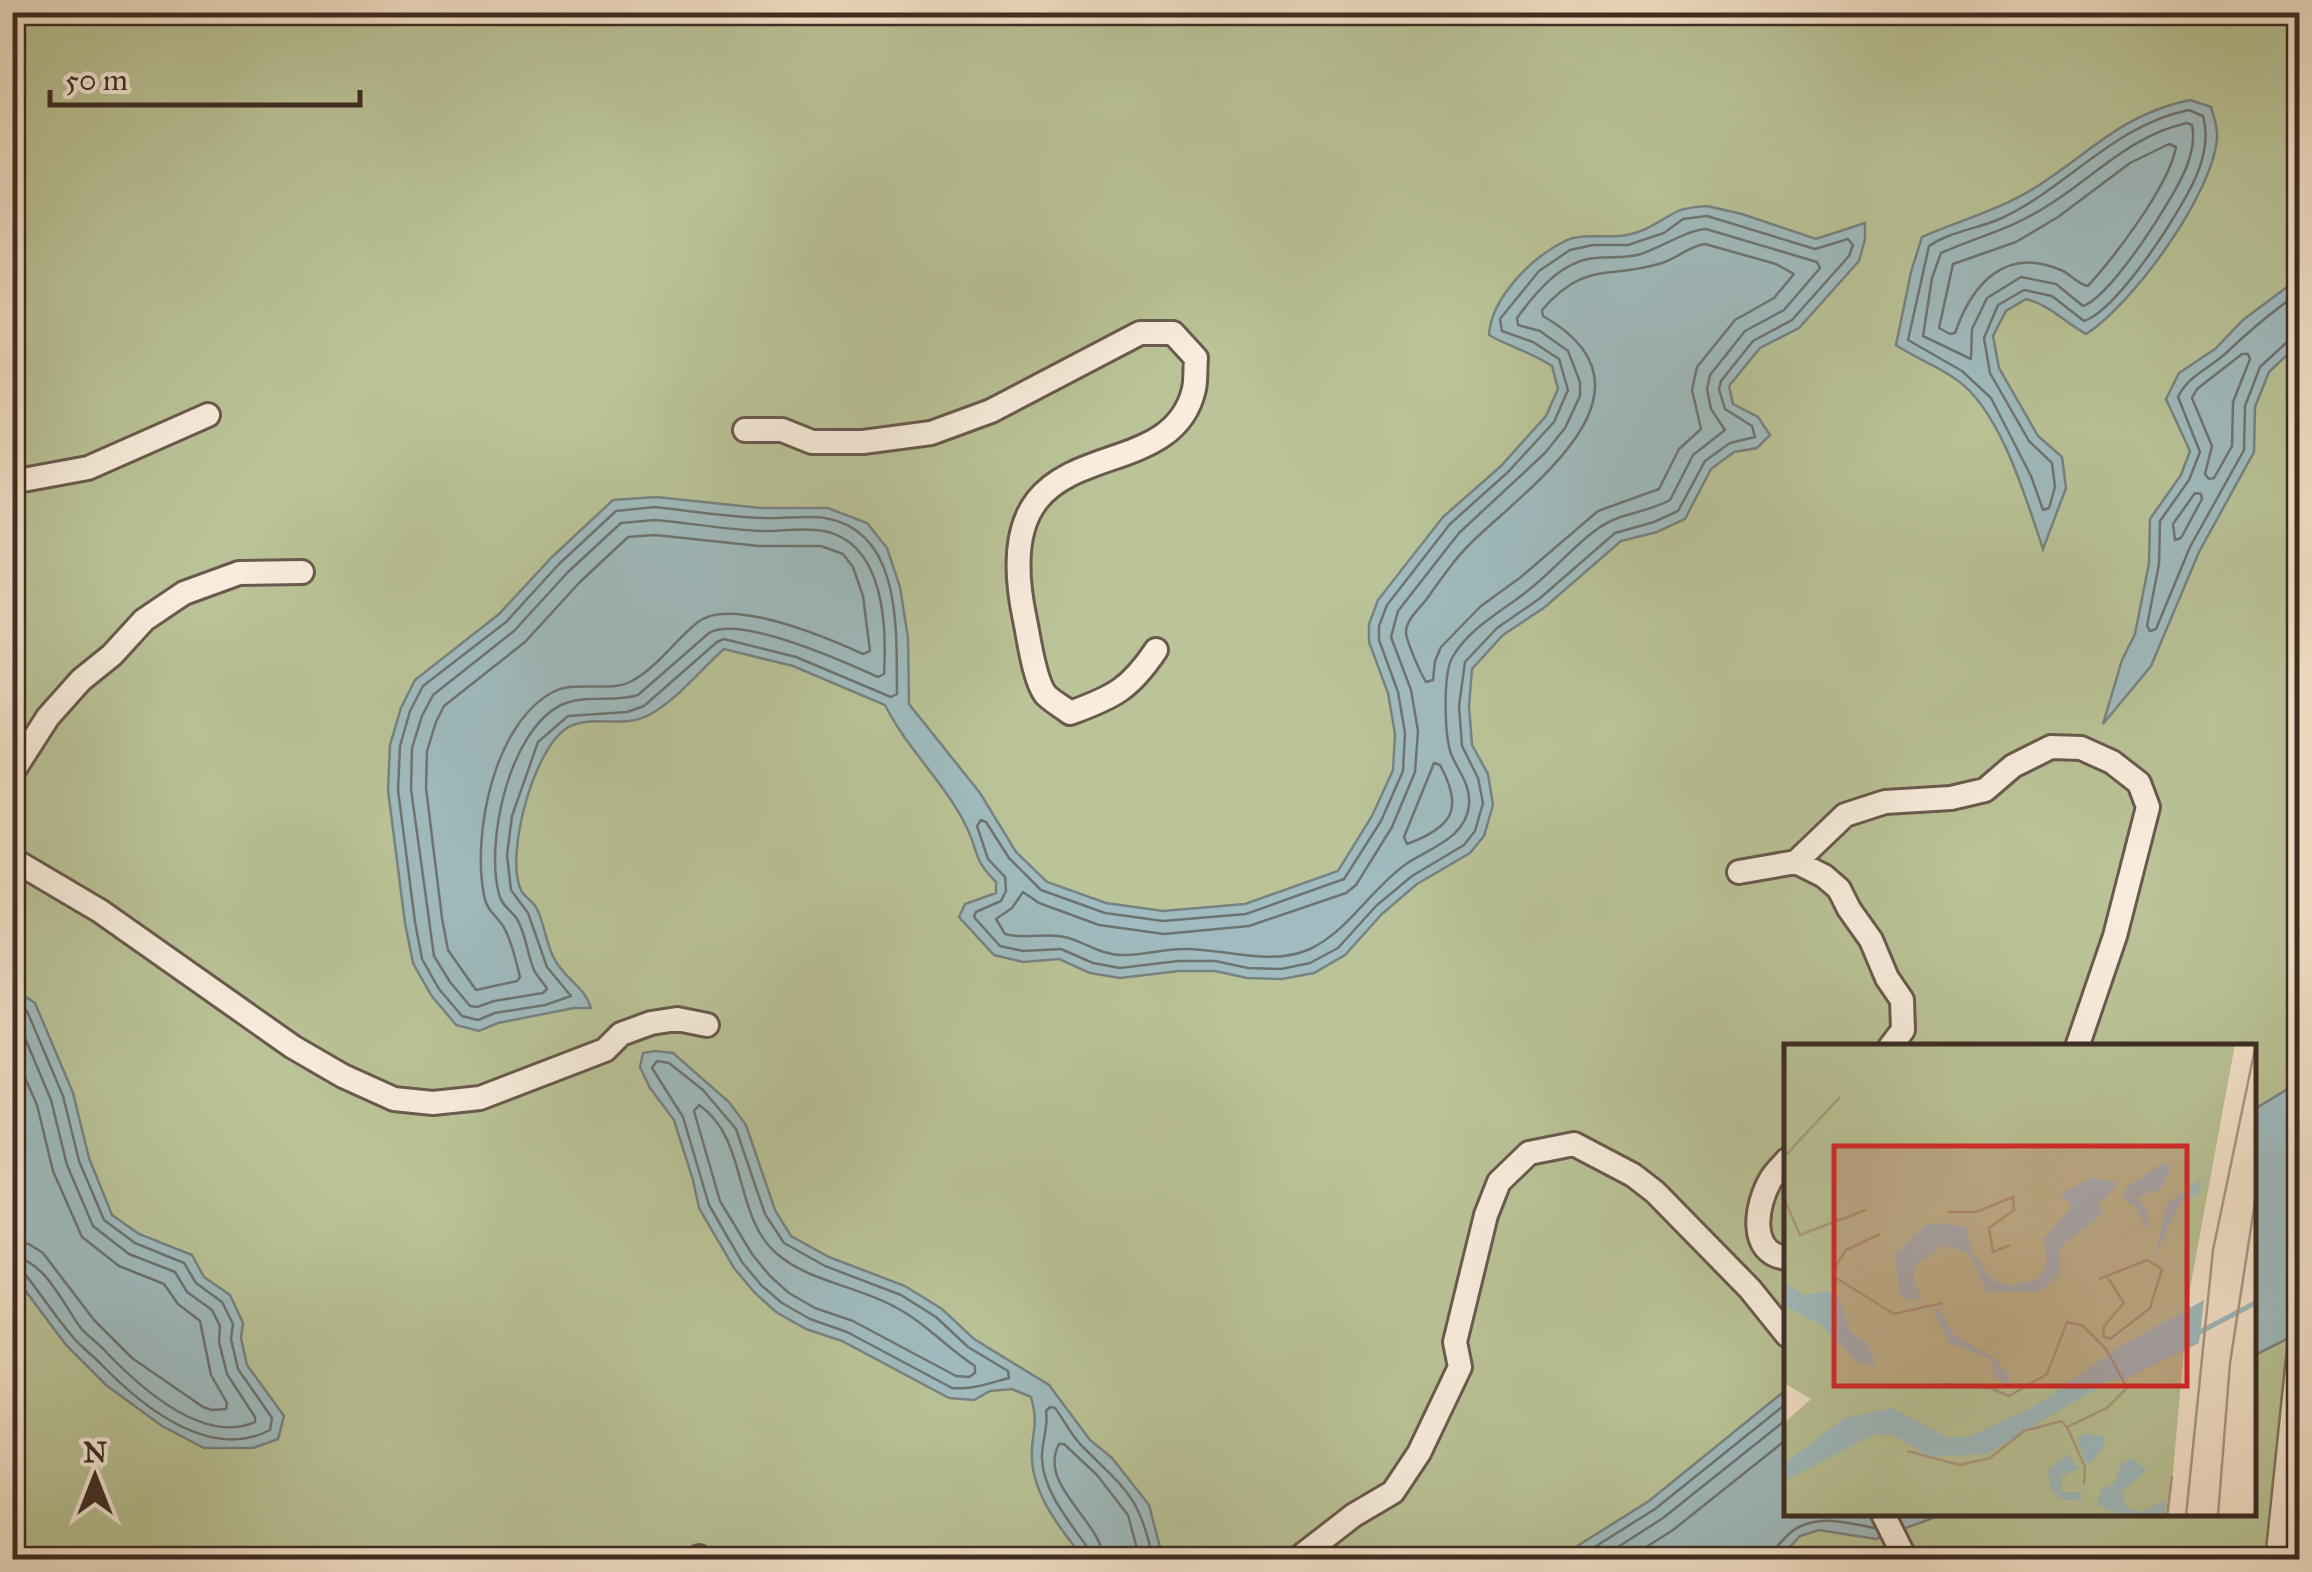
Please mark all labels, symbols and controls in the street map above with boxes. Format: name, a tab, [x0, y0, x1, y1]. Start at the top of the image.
scale bar	[50, 45, 360, 107]
text: 50 m	[65, 62, 128, 98]
inset map	[1784, 1044, 2257, 1517]
north arrow	[45, 1427, 145, 1527]
text: N	[83, 1435, 107, 1470]

